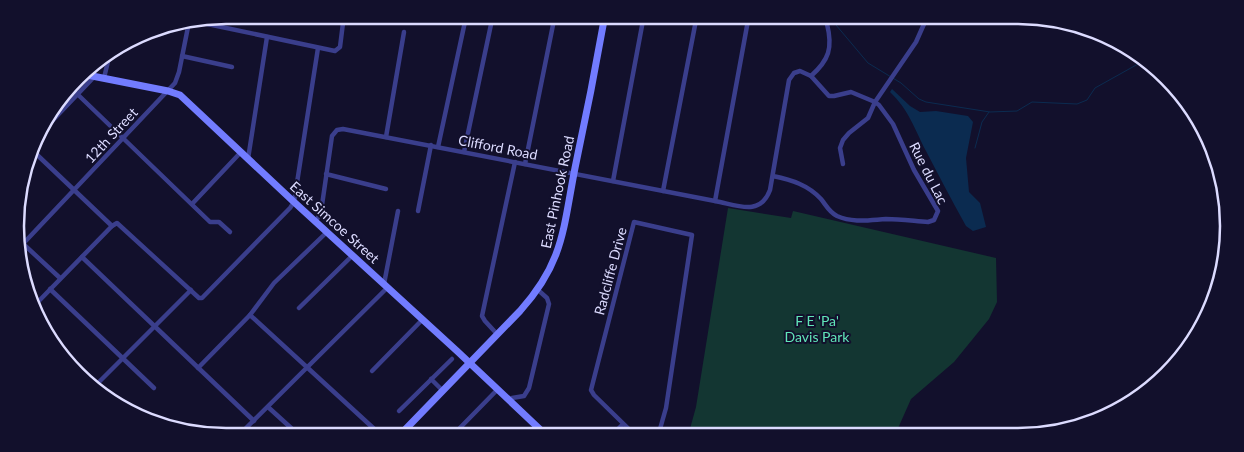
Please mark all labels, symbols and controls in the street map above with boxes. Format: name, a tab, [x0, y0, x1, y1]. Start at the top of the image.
street label: 12th Street	[81, 104, 141, 166]
street label: Clifford Road	[457, 131, 539, 163]
street label: East Pinhook Road	[537, 134, 577, 250]
street label: Rue du Lac	[906, 139, 952, 207]
street label: East Simcoe Street	[287, 177, 383, 267]
street label: Radcliffe Drive	[590, 225, 630, 317]
park label: F E 'Pa' Davis Park	[785, 312, 850, 345]

